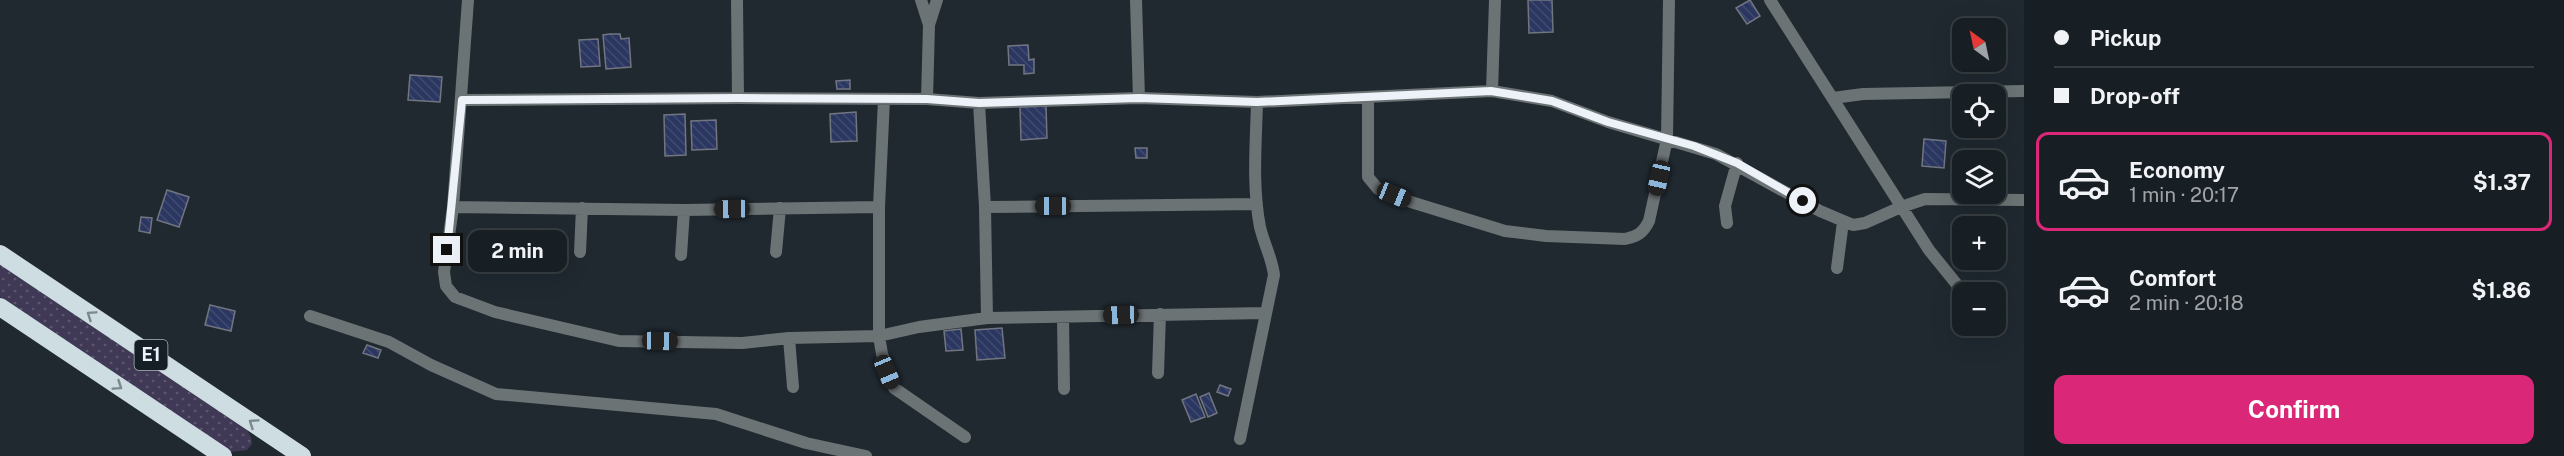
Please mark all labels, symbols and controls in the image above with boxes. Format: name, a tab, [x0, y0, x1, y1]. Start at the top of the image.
north arrow	[1952, 18, 2006, 72]
map controls	[1952, 18, 2006, 336]
text: Pickup	[2090, 25, 2161, 51]
text: Drop-off	[2090, 83, 2180, 109]
button: locate	[1952, 84, 2006, 138]
button: layers	[1952, 150, 2006, 204]
icon: car	[2057, 155, 2111, 209]
text: Economy	[2129, 157, 2225, 183]
car	[1646, 158, 1672, 198]
text: $1.37	[2473, 169, 2531, 195]
car	[1374, 180, 1414, 210]
text: 1 min · 20:17	[2129, 183, 2239, 207]
route start	[1789, 187, 1816, 214]
car	[1035, 197, 1071, 215]
car	[714, 200, 750, 218]
button: +	[1952, 216, 2006, 270]
callout: 2 min	[468, 229, 567, 271]
route end	[433, 236, 460, 263]
text: 2 min	[491, 239, 544, 263]
icon: car	[2057, 263, 2111, 317]
text: Comfort	[2129, 265, 2216, 291]
text: $1.86	[2471, 277, 2531, 303]
button: −	[1952, 282, 2006, 336]
text: 2 min · 20:18	[2129, 291, 2244, 315]
car	[1103, 305, 1139, 325]
one-way arrow	[87, 311, 98, 322]
car	[642, 332, 678, 350]
road number: E1	[134, 340, 168, 370]
car	[872, 352, 902, 392]
button: Confirm	[2054, 375, 2534, 444]
one-way arrow	[112, 379, 123, 390]
one-way arrow	[249, 419, 260, 430]

